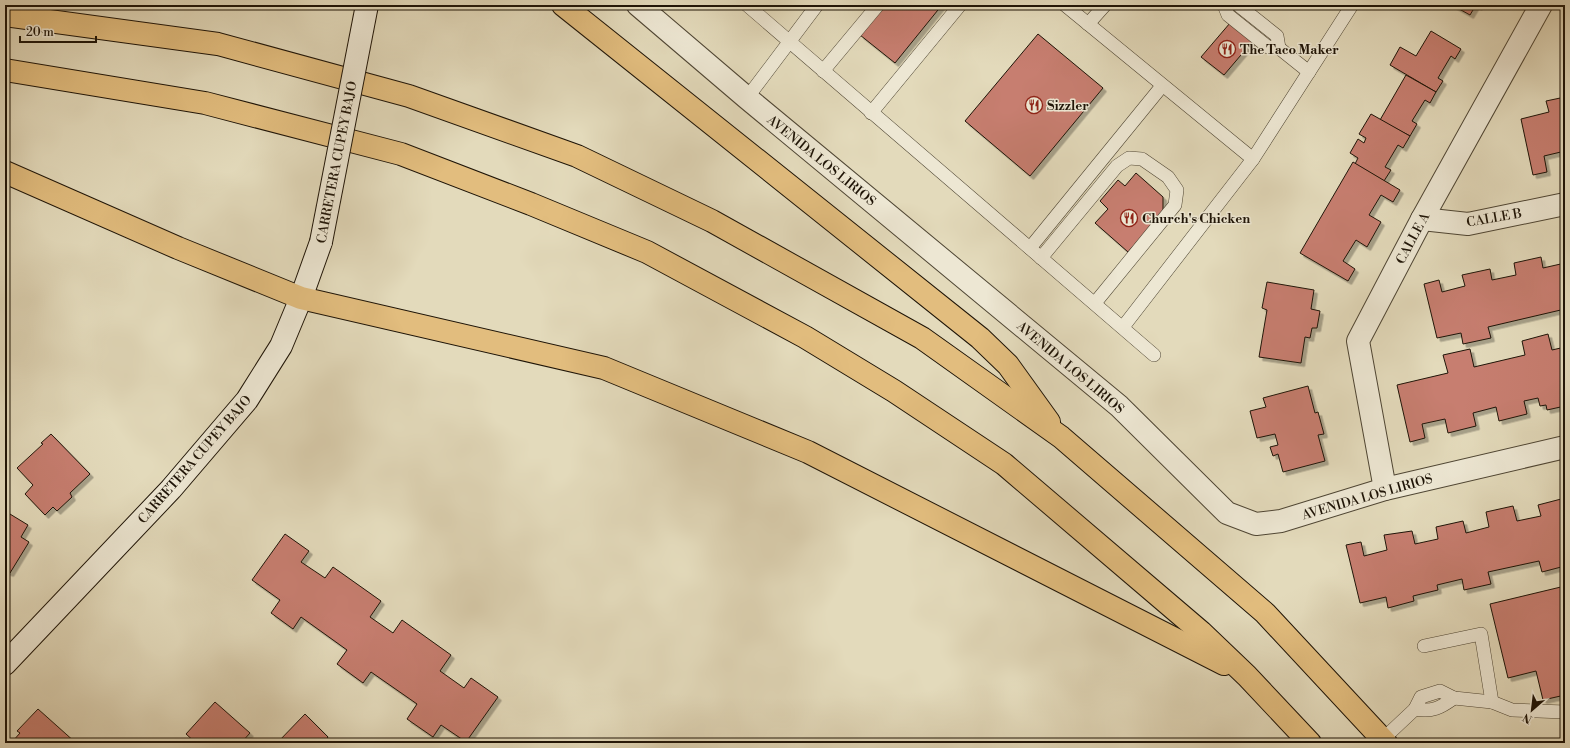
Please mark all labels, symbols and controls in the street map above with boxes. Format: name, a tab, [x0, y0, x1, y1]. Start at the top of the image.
scale bar	[20, 18, 96, 44]
text: 20 m	[26, 25, 54, 40]
restaurant icon: The Taco Maker	[1217, 39, 1237, 59]
place label: The Taco Maker	[1240, 42, 1339, 58]
street label: CARRETERA CUPEY BAJO	[313, 80, 361, 245]
restaurant icon: Sizzler	[1024, 95, 1044, 115]
place label: Sizzler	[1047, 98, 1089, 114]
street label: AVENIDA LOS LIRIOS	[763, 111, 879, 210]
street label: CALLE B	[1465, 205, 1523, 231]
restaurant icon: Church's Chicken	[1119, 208, 1139, 228]
street label: CALLE A	[1393, 209, 1434, 267]
place label: Church's Chicken	[1142, 211, 1250, 227]
street label: AVENIDA LOS LIRIOS	[1013, 318, 1127, 417]
street label: CARRETERA CUPEY BAJO	[135, 392, 255, 527]
street label: AVENIDA LOS LIRIOS	[1299, 471, 1434, 524]
north arrow	[1512, 690, 1552, 730]
text: N	[1520, 710, 1535, 726]

